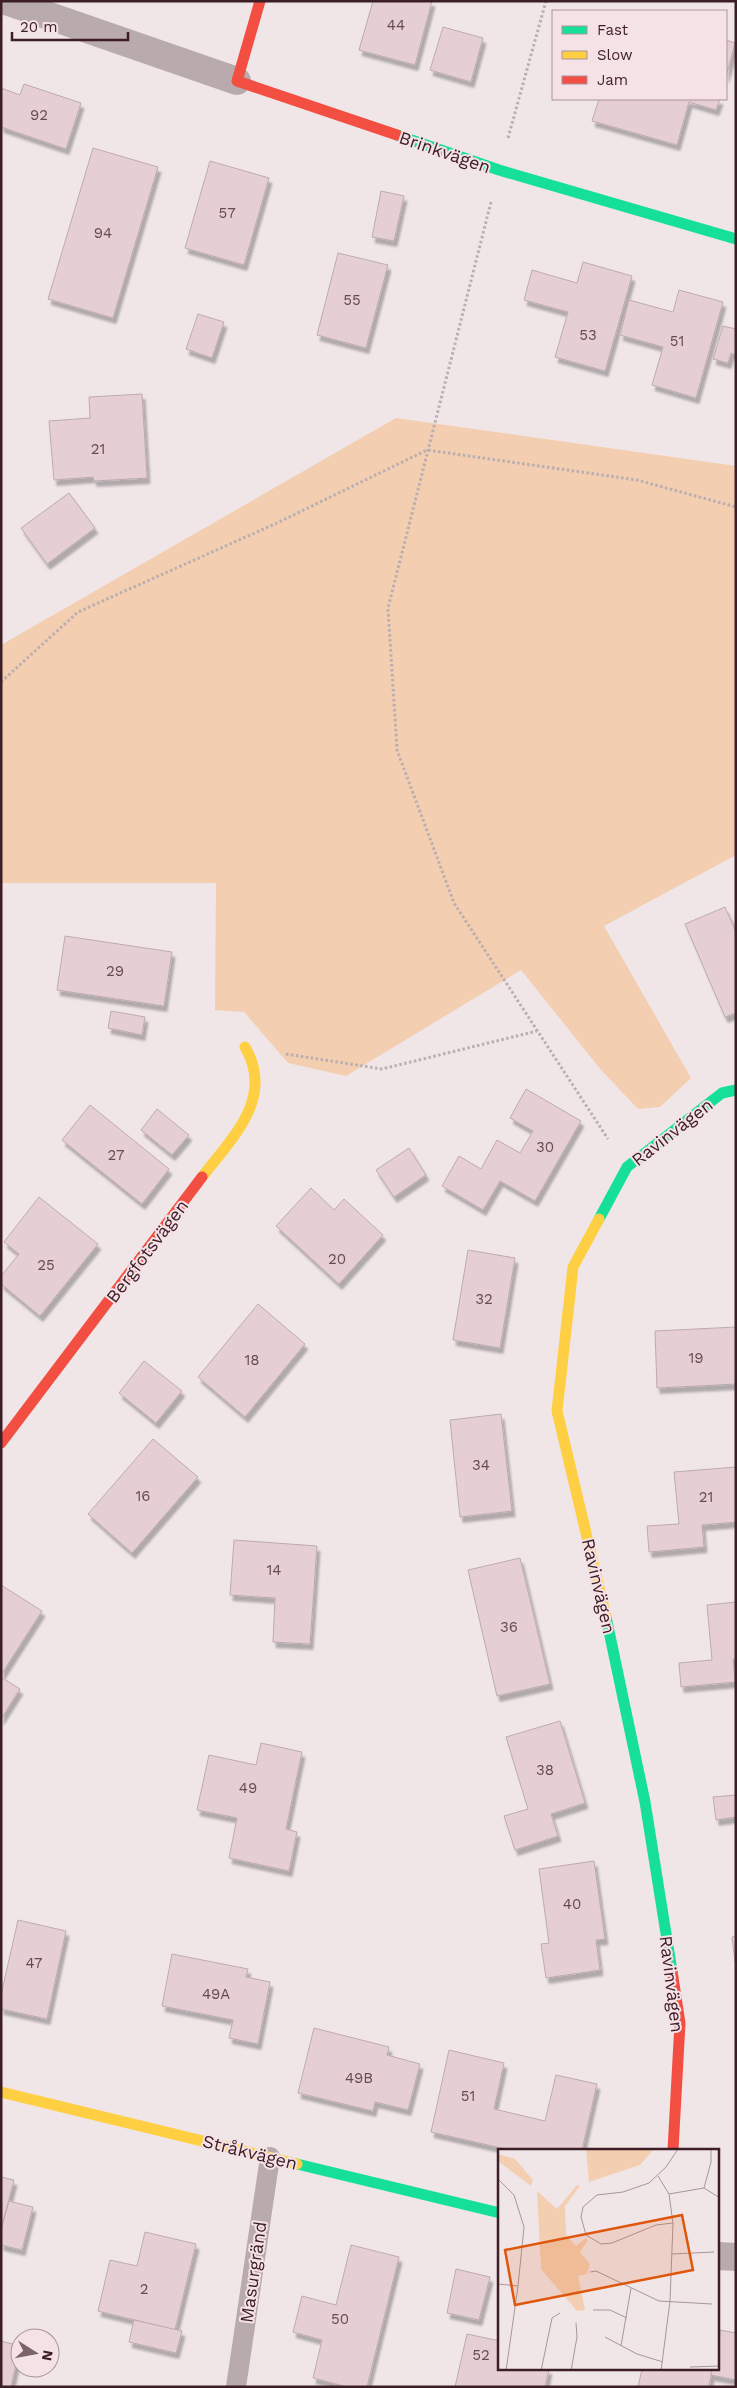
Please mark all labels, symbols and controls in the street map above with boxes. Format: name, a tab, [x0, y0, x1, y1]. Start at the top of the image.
scale bar	[12, 10, 129, 42]
legend	[552, 10, 727, 100]
house number: 44	[387, 16, 405, 34]
text: 20 m	[20, 18, 58, 36]
text: Fast	[597, 21, 629, 39]
text: Slow	[597, 46, 633, 64]
text: Jam	[597, 71, 628, 89]
house number: 92	[30, 106, 48, 124]
street label: Brinkvägen	[396, 127, 494, 177]
house number: 57	[218, 204, 236, 222]
house number: 94	[94, 224, 112, 242]
house number: 55	[343, 291, 361, 309]
house number: 53	[579, 326, 597, 344]
house number: 51	[670, 332, 684, 350]
house number: 21	[91, 440, 105, 458]
house number: 29	[106, 962, 124, 980]
street label: Ravinvägen	[627, 1094, 717, 1170]
house number: 30	[536, 1138, 554, 1156]
house number: 27	[108, 1146, 124, 1164]
street label: Bergfotsvägen	[102, 1195, 192, 1307]
house number: 20	[328, 1250, 346, 1268]
house number: 25	[37, 1256, 55, 1274]
house number: 32	[475, 1290, 493, 1308]
house number: 19	[688, 1349, 704, 1367]
house number: 18	[244, 1351, 260, 1369]
house number: 34	[472, 1456, 490, 1474]
house number: 16	[136, 1487, 150, 1505]
house number: 21	[699, 1488, 713, 1506]
street label: Ravinvägen	[578, 1536, 620, 1636]
house number: 14	[266, 1561, 282, 1579]
house number: 36	[500, 1618, 518, 1636]
house number: 38	[536, 1761, 554, 1779]
house number: 49	[239, 1779, 257, 1797]
house number: 40	[563, 1895, 581, 1913]
street label: Ravinvägen	[656, 1934, 688, 2034]
house number: 47	[26, 1954, 42, 1972]
house number: 49A	[202, 1985, 230, 2003]
house number: 49B	[345, 2069, 373, 2087]
house number: 51	[461, 2087, 475, 2105]
street label: Stråkvägen	[200, 2130, 300, 2174]
inset map	[498, 2149, 720, 2370]
street label: Masurgränd	[235, 2220, 271, 2324]
house number: 2	[140, 2280, 148, 2298]
house number: 50	[331, 2310, 349, 2328]
north arrow	[10, 2328, 60, 2378]
house number: 52	[472, 2346, 490, 2364]
text: N	[39, 2349, 57, 2362]

